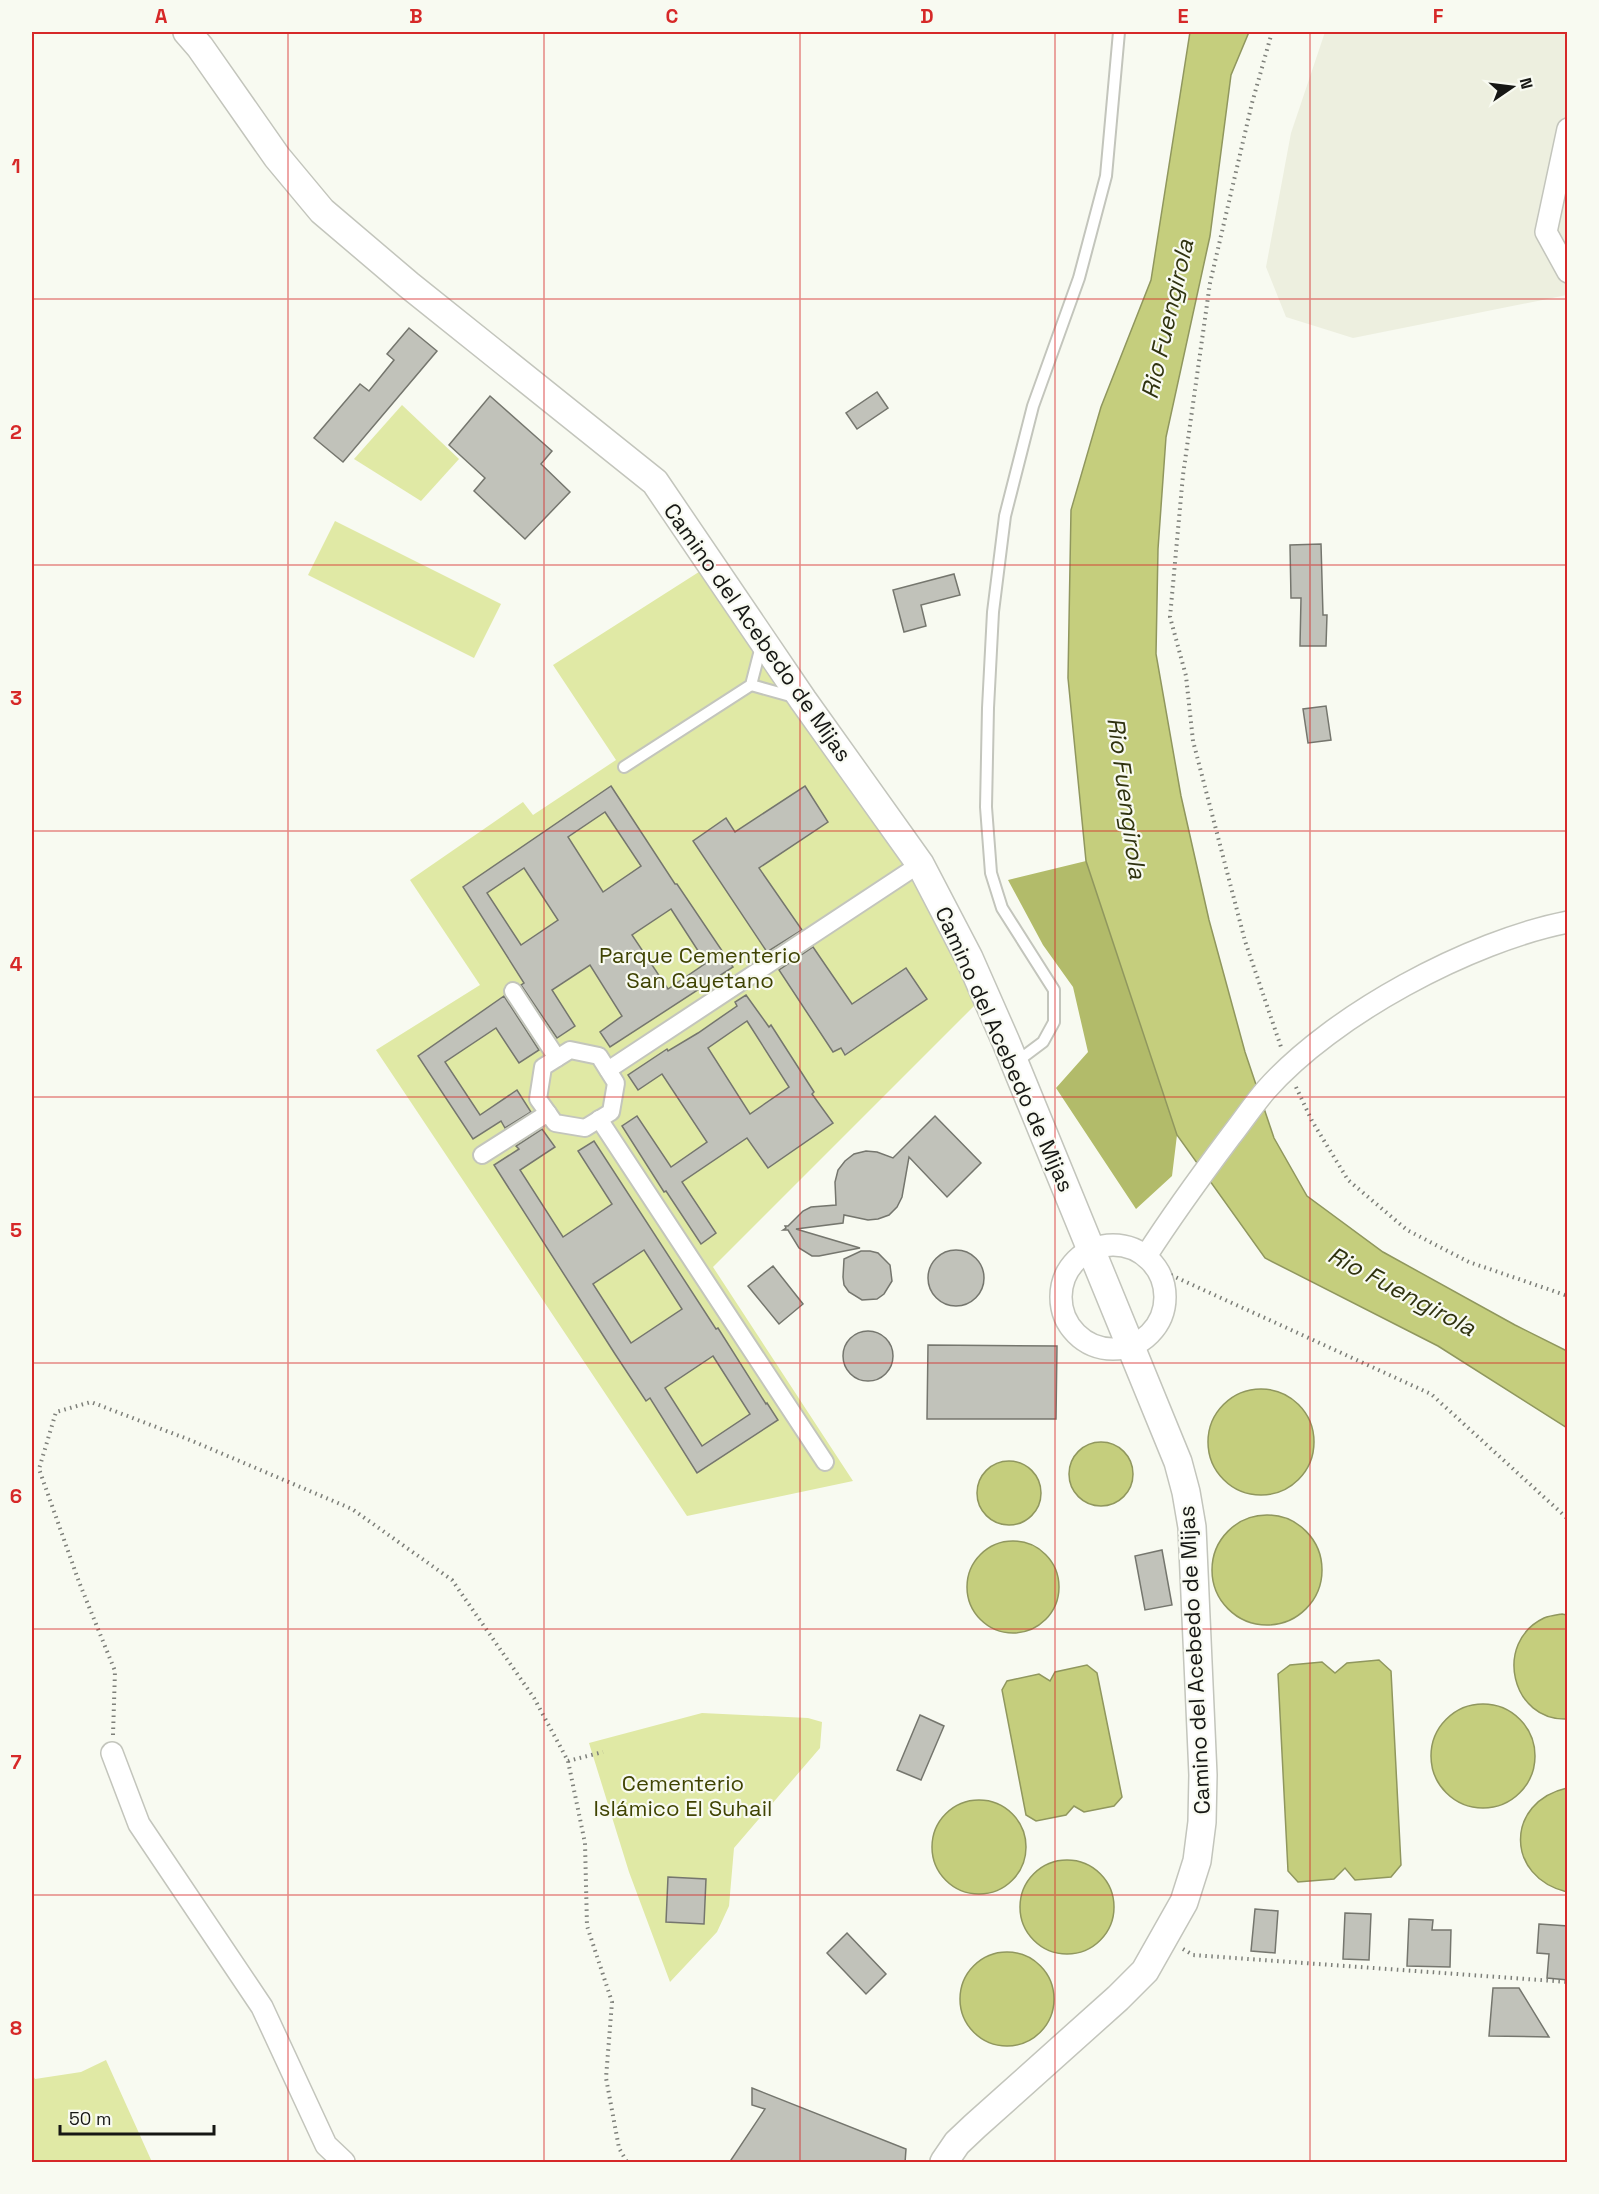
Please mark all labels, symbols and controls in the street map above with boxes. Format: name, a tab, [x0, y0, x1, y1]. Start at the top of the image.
text: A	[155, 3, 168, 29]
text: B	[409, 3, 423, 29]
text: C	[666, 3, 679, 29]
text: D	[920, 3, 934, 29]
text: E	[1177, 3, 1189, 29]
text: F	[1433, 3, 1444, 29]
north arrow	[1482, 57, 1542, 117]
text: N	[1515, 76, 1538, 91]
text: 1	[11, 153, 21, 179]
water label: Rio Fuengirola	[1134, 236, 1200, 402]
text: 2	[10, 419, 22, 445]
street label: Camino del Acebedo de Mijas	[658, 497, 858, 767]
text: 3	[10, 685, 22, 711]
water label: Rio Fuengirola	[1100, 715, 1154, 881]
street label: Camino del Acebedo de Mijas	[929, 902, 1081, 1196]
park label: Parque Cementerio San Cayetano	[599, 941, 801, 994]
text: 4	[10, 951, 23, 977]
text: 5	[10, 1217, 22, 1243]
water label: Rio Fuengirola	[1323, 1239, 1481, 1343]
text: 6	[10, 1483, 22, 1509]
street label: Camino del Acebedo de Mijas	[1172, 1505, 1216, 1815]
text: 7	[10, 1749, 22, 1775]
park label: Cementerio Islámico El Suhail	[594, 1769, 773, 1822]
text: 8	[10, 2015, 22, 2041]
scale bar	[60, 2098, 214, 2136]
text: 50 m	[69, 2107, 111, 2130]

